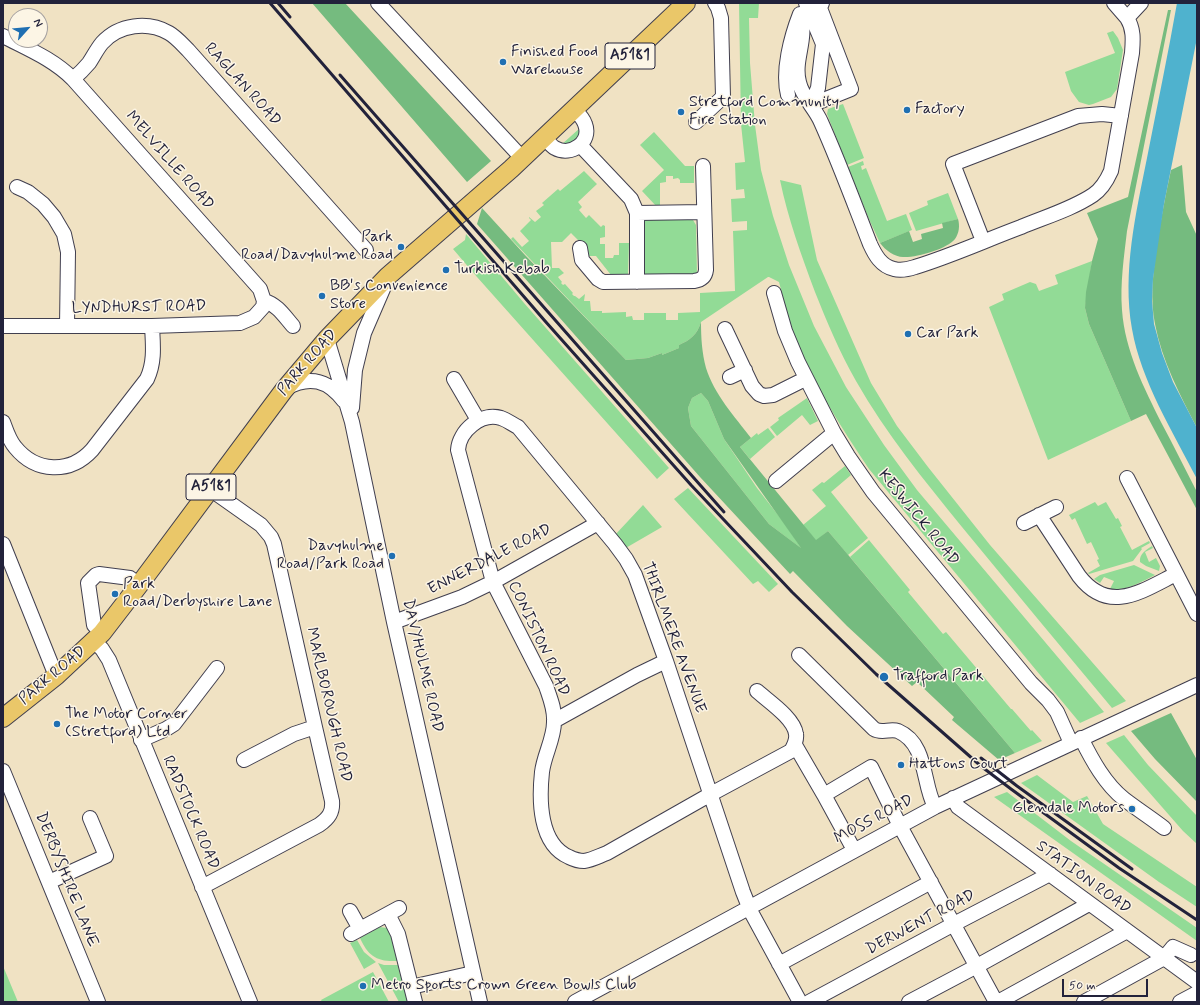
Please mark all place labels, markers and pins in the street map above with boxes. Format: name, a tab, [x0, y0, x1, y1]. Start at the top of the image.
place label: Finished Food Warehouse	[511, 43, 598, 81]
marker: Finished Food Warehouse	[498, 57, 508, 67]
place label: Stretford Community Fire Station	[689, 93, 839, 131]
place label: Factory	[915, 100, 965, 120]
marker: Factory	[902, 105, 912, 115]
marker: Stretford Community Fire Station	[676, 107, 686, 117]
place label: Park Road/Davyhulme Road	[241, 228, 393, 266]
marker: Park Road/Davyhulme Road	[396, 242, 406, 252]
place label: Turkish Kebab	[454, 260, 550, 280]
marker: Turkish Kebab	[441, 265, 451, 275]
place label: BB's Convenience Store	[330, 277, 448, 315]
marker: BB's Convenience Store	[317, 291, 327, 301]
place label: Car Park	[916, 324, 978, 344]
marker: Car Park	[903, 329, 913, 339]
place label: Davyhulme Road/Park Road	[277, 537, 384, 575]
marker: Davyhulme Road/Park Road	[387, 551, 397, 561]
place label: Park Road/Derbyshire Lane	[123, 575, 272, 613]
marker: Park Road/Derbyshire Lane	[110, 589, 120, 599]
place label: Trafford Park	[893, 667, 984, 687]
marker: Trafford Park	[878, 671, 890, 683]
place label: The Motor Corner (Stretford) Ltd	[65, 705, 188, 743]
marker: The Motor Corner (Stretford) Ltd	[52, 719, 62, 729]
place label: Hattons Court	[909, 755, 1008, 775]
marker: Hattons Court	[896, 760, 906, 770]
place label: Glendale Motors	[1012, 799, 1124, 819]
marker: Glendale Motors	[1127, 804, 1137, 814]
place label: Metro Sports Crown Green Bowls Club	[371, 976, 636, 996]
marker: Metro Sports Crown Green Bowls Club	[358, 981, 368, 991]

